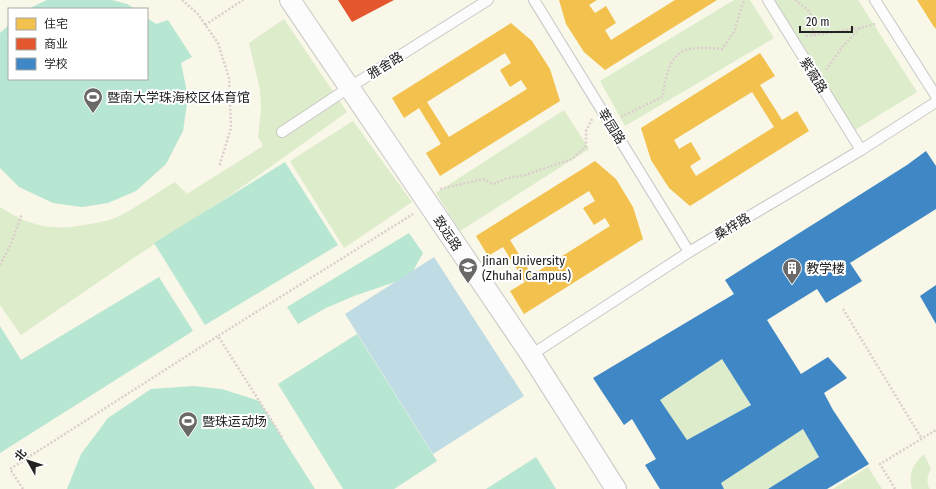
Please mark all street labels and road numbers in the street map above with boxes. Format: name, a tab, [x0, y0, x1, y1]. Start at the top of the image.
street label: 雅舍路	[365, 49, 406, 82]
street label: 紫薇路	[797, 55, 830, 96]
street label: 莘园路	[595, 106, 628, 147]
street label: 桑梓路	[712, 210, 753, 243]
street label: 致远路	[430, 213, 465, 254]

